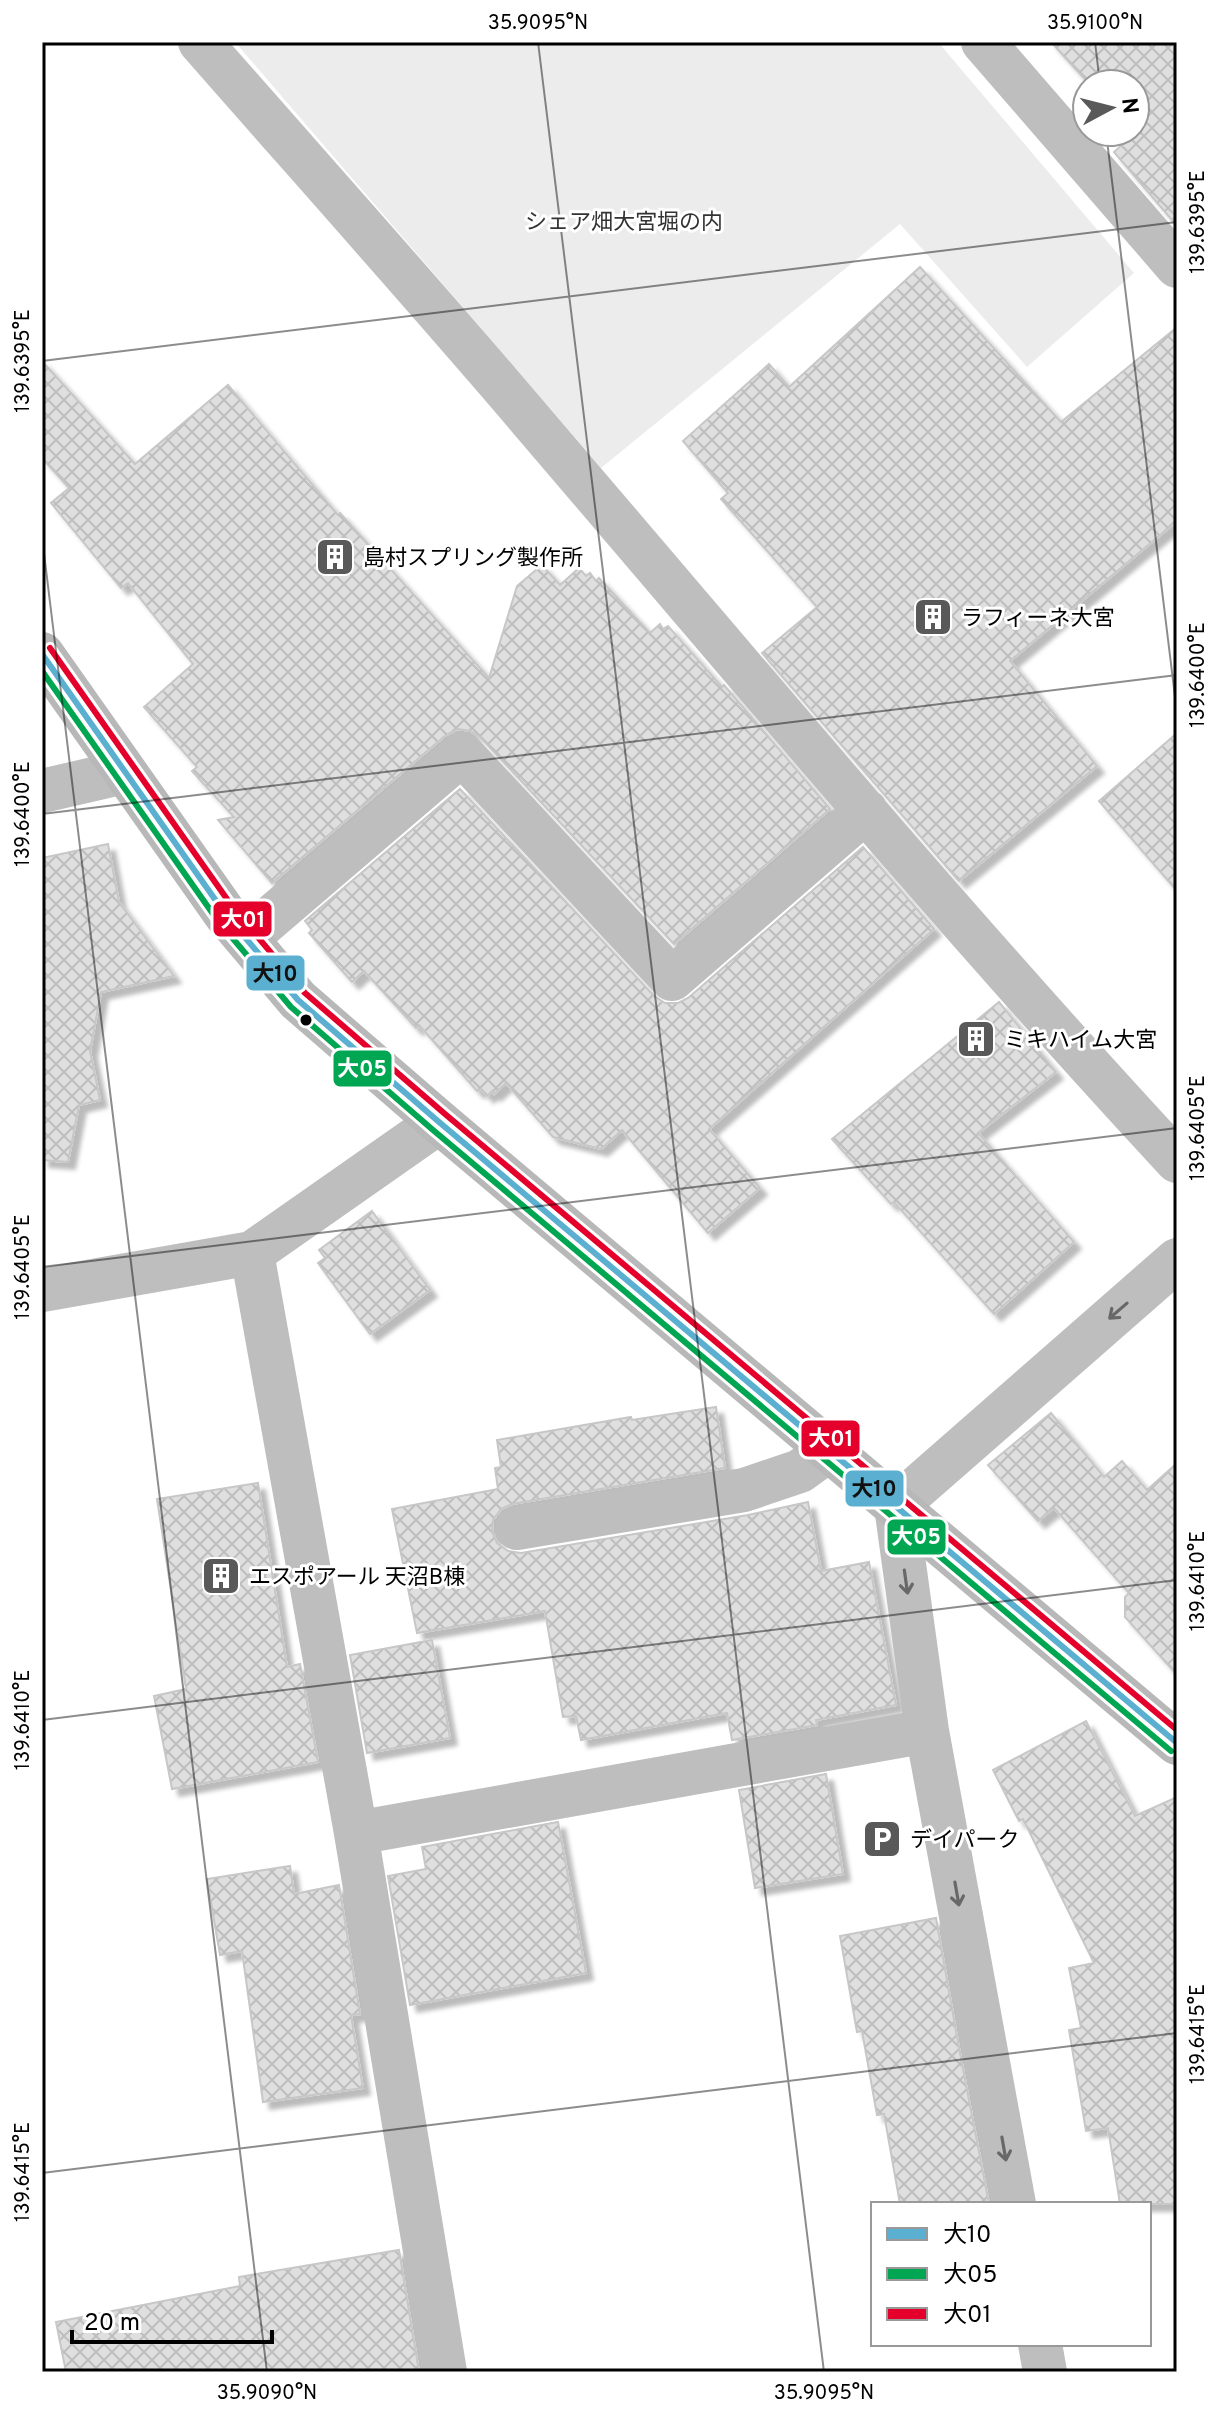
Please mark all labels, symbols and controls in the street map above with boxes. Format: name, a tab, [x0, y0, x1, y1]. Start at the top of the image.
text: 35.9095°N	[488, 11, 588, 37]
text: 35.9100°N	[1047, 11, 1143, 37]
north arrow	[1071, 68, 1151, 148]
text: N	[1114, 96, 1143, 115]
text: 139.6395°E	[1186, 170, 1212, 274]
park label: シェア畑大宮堀の内	[525, 210, 723, 237]
text: 139.6395°E	[11, 309, 37, 413]
building icon: 島村スプリング製作所	[314, 536, 356, 578]
place label: 島村スプリング製作所	[363, 546, 583, 573]
building icon: ラフィーネ大宮	[912, 596, 954, 638]
place label: ラフィーネ大宮	[961, 606, 1115, 633]
text: 139.6400°E	[1186, 622, 1212, 728]
text: 139.6400°E	[11, 761, 37, 867]
line badge: 大01	[212, 900, 273, 938]
text: 大01	[220, 908, 266, 935]
line badge: 大10	[245, 954, 306, 992]
text: 大10	[252, 962, 298, 989]
unlabelled marker	[298, 1012, 314, 1028]
building icon: ミキハイム大宮	[955, 1018, 997, 1060]
place label: ミキハイム大宮	[1004, 1028, 1157, 1055]
line badge: 大05	[332, 1049, 393, 1088]
text: 大05	[337, 1057, 387, 1084]
text: 139.6405°E	[1186, 1075, 1212, 1181]
text: 139.6405°E	[11, 1214, 37, 1320]
one-way arrow	[1109, 1302, 1129, 1320]
line badge: 大01	[800, 1419, 861, 1458]
text: 大01	[808, 1427, 854, 1454]
line badge: 大10	[844, 1469, 905, 1508]
text: 大10	[851, 1477, 897, 1504]
line badge: 大05	[886, 1518, 947, 1556]
text: 大05	[891, 1525, 941, 1552]
text: 139.6410°E	[1186, 1531, 1212, 1631]
building icon: エスポアール 天沼B棟	[200, 1555, 242, 1597]
place label: エスポアール 天沼B棟	[249, 1565, 465, 1592]
one-way arrow	[899, 1569, 914, 1594]
text: 139.6410°E	[11, 1670, 37, 1770]
parking icon: デイパーク	[861, 1818, 903, 1860]
place label: デイパーク	[910, 1828, 1020, 1855]
one-way arrow	[950, 1880, 965, 1906]
text: 139.6415°E	[1186, 1984, 1212, 2084]
text: 139.6415°E	[11, 2122, 37, 2222]
one-way arrow	[997, 2136, 1012, 2162]
legend	[871, 2202, 1151, 2346]
text: 大10	[943, 2221, 991, 2251]
text: 大05	[943, 2261, 997, 2291]
scale bar	[72, 2294, 272, 2344]
text: 大01	[943, 2301, 991, 2331]
text: 20 m	[84, 2309, 140, 2339]
text: 35.9090°N	[217, 2381, 317, 2407]
text: 35.9095°N	[774, 2381, 874, 2407]

